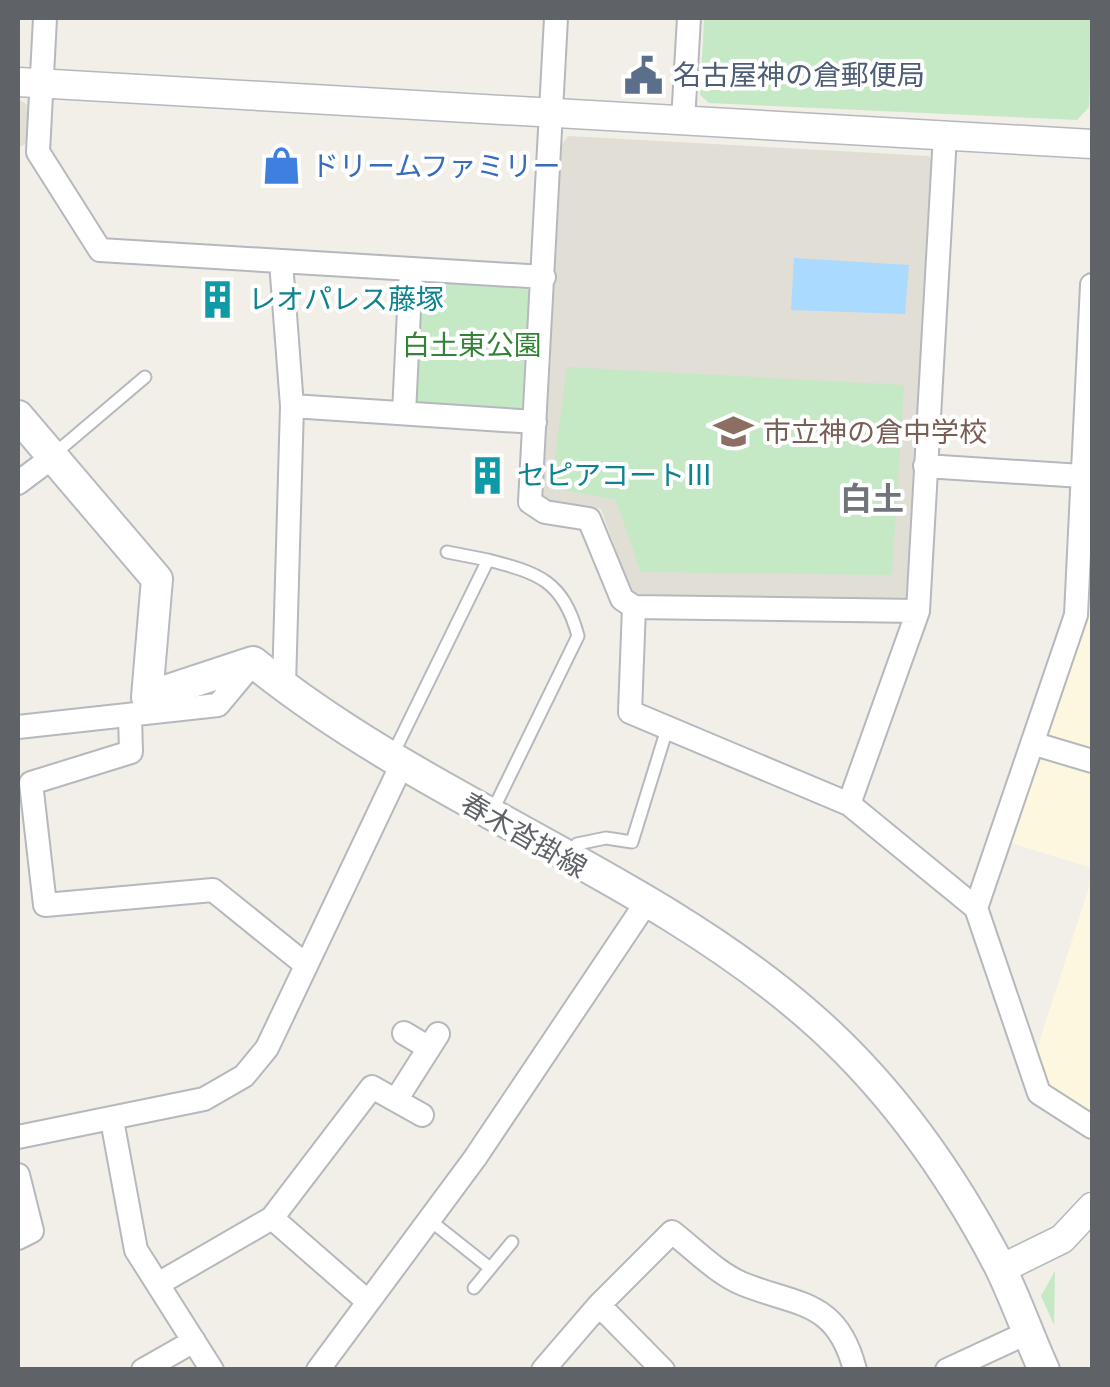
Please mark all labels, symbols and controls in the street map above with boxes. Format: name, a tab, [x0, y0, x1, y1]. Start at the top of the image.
public building icon: 名古屋神の倉郵便局	[622, 54, 664, 96]
place label: 名古屋神の倉郵便局	[673, 56, 925, 94]
shop icon: ドリームファミリー	[260, 145, 302, 187]
place label: ドリームファミリー	[311, 147, 560, 185]
building icon: レオパレス藤塚	[197, 278, 239, 320]
place label: レオパレス藤塚	[248, 280, 444, 318]
park label: 白土東公園	[402, 326, 542, 364]
school or university icon: 市立神の倉中学校	[712, 411, 754, 453]
place label: 市立神の倉中学校	[763, 413, 987, 451]
building icon: セピアコートⅢ	[466, 454, 508, 496]
place label: セピアコートⅢ	[517, 456, 713, 494]
district label: 白土	[840, 477, 904, 520]
street label: 春木沓掛線	[454, 784, 594, 886]

